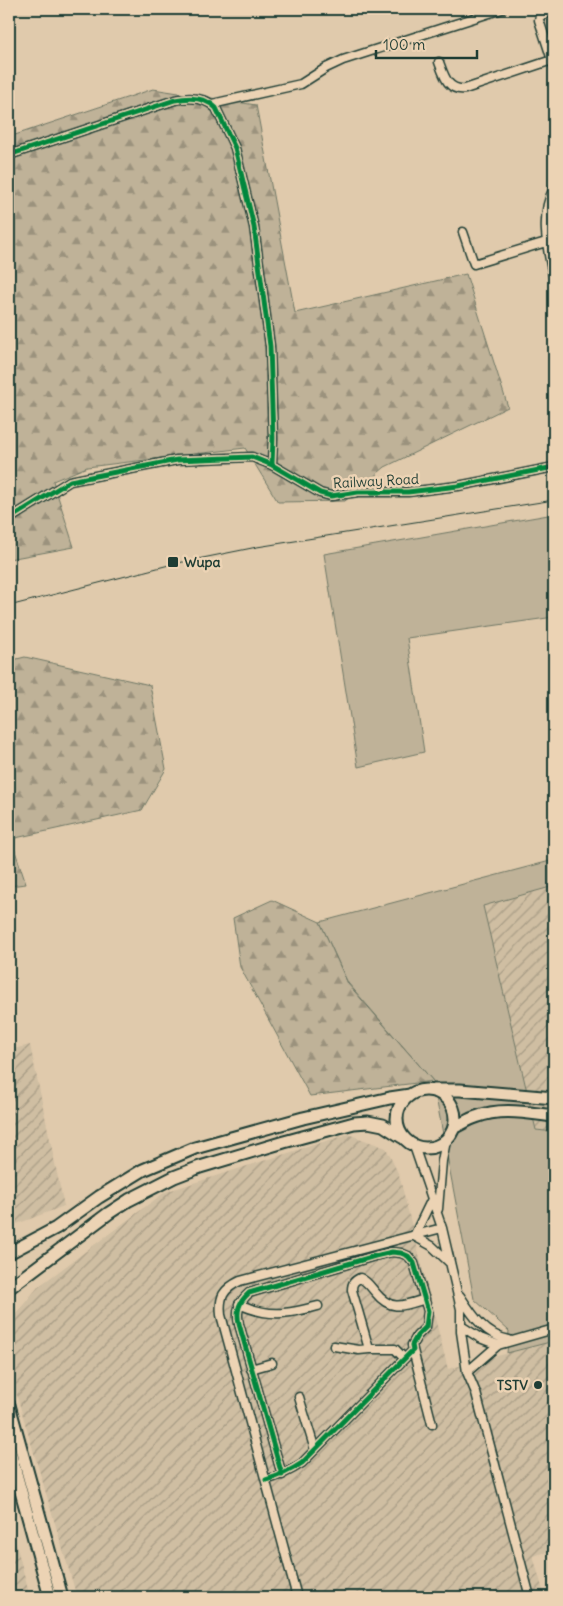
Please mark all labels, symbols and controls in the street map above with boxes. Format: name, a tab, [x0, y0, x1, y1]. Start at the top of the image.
scale bar	[376, 28, 477, 60]
text: 100 m	[383, 35, 425, 54]
street label: Railway Road	[333, 470, 419, 492]
place label: Wupa	[184, 553, 221, 571]
marker: Wupa	[166, 555, 180, 569]
place label: TSTV	[497, 1376, 528, 1394]
marker: TSTV	[532, 1379, 544, 1391]

